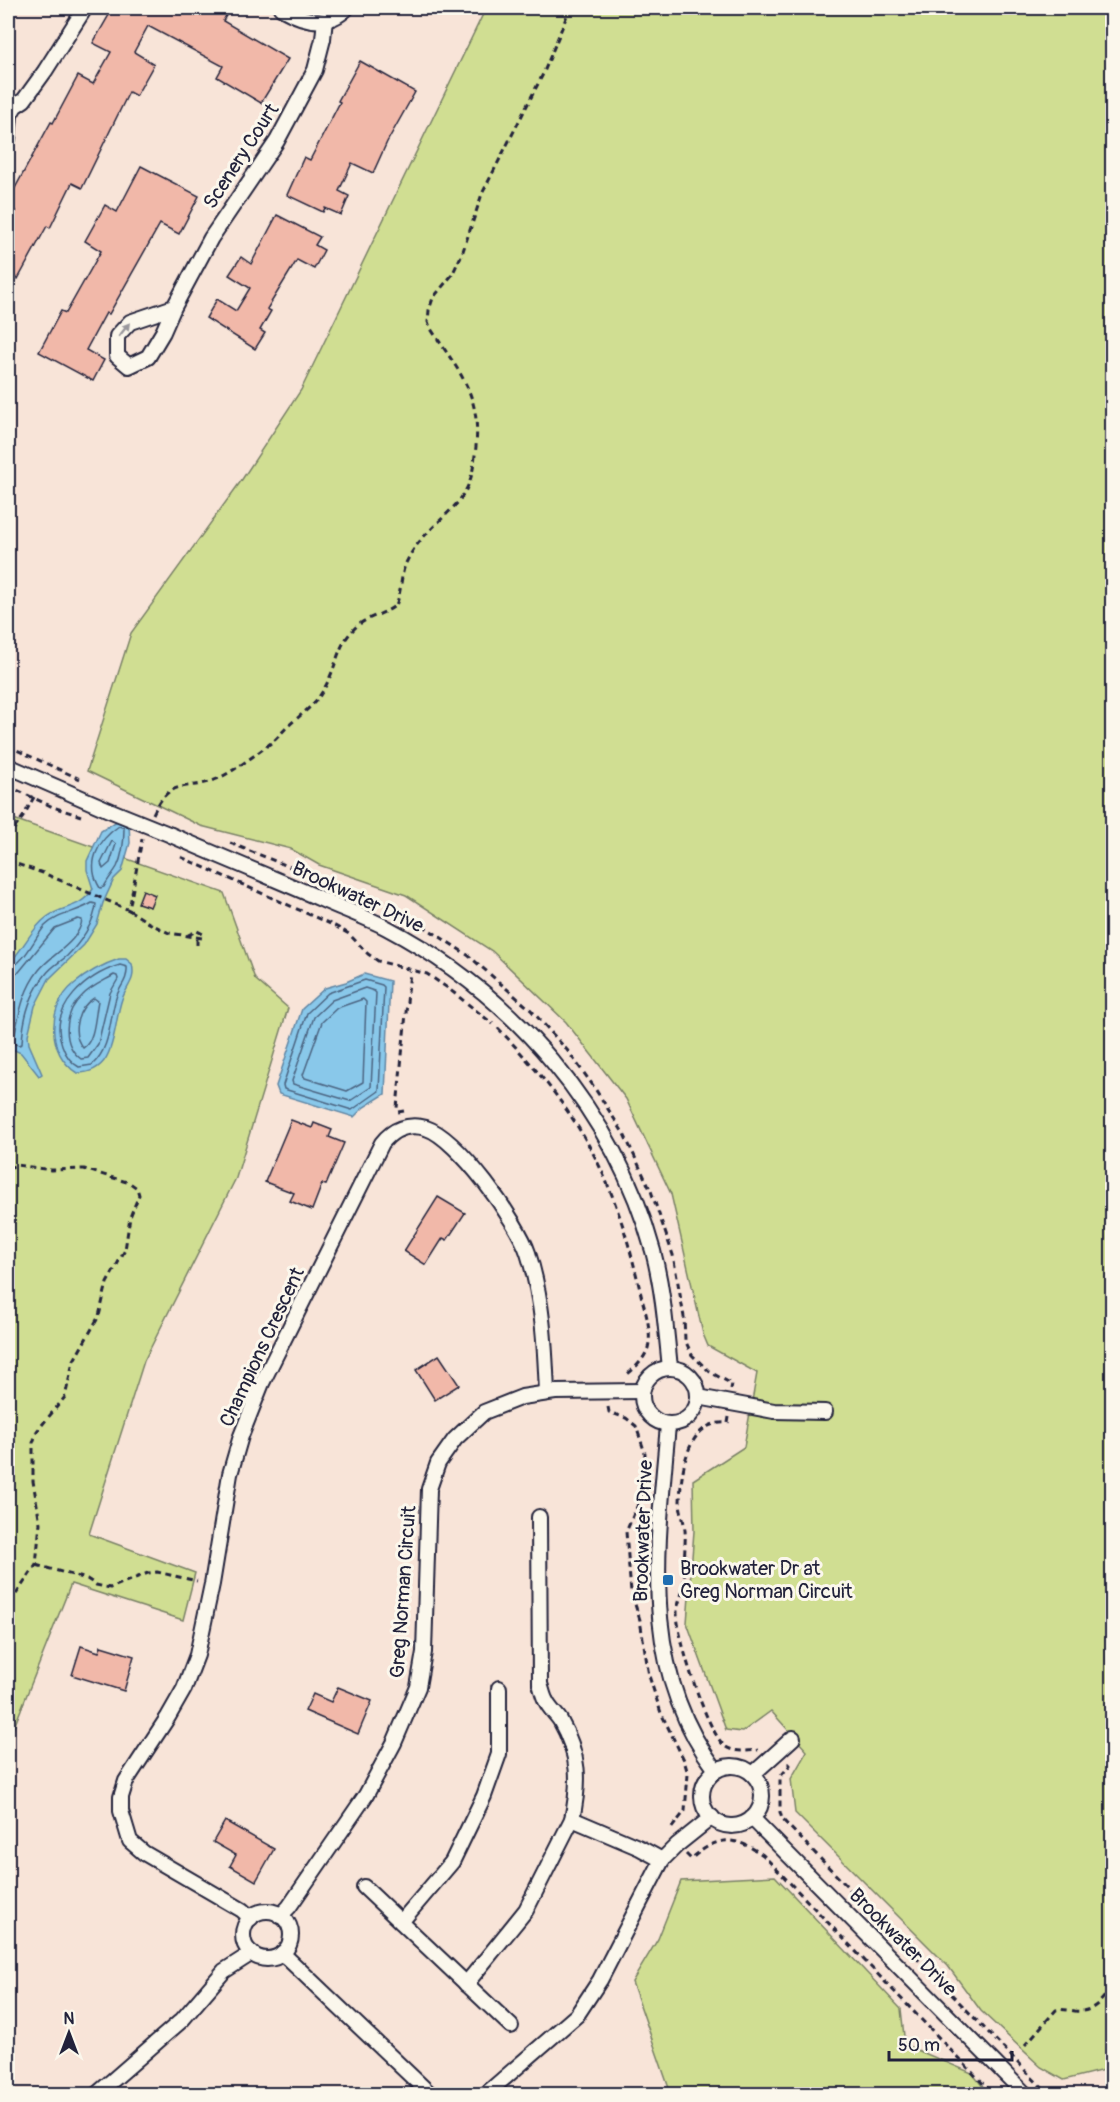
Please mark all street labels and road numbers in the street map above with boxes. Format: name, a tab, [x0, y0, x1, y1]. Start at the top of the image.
street label: Scenery Court	[198, 98, 285, 213]
street label: Brookwater Drive	[288, 856, 428, 938]
street label: Champions Crescent	[214, 1262, 310, 1431]
street label: Brookwater Drive	[628, 1459, 658, 1602]
street label: Greg Norman Circuit	[385, 1504, 422, 1679]
street label: Brookwater Drive	[844, 1883, 962, 2001]

